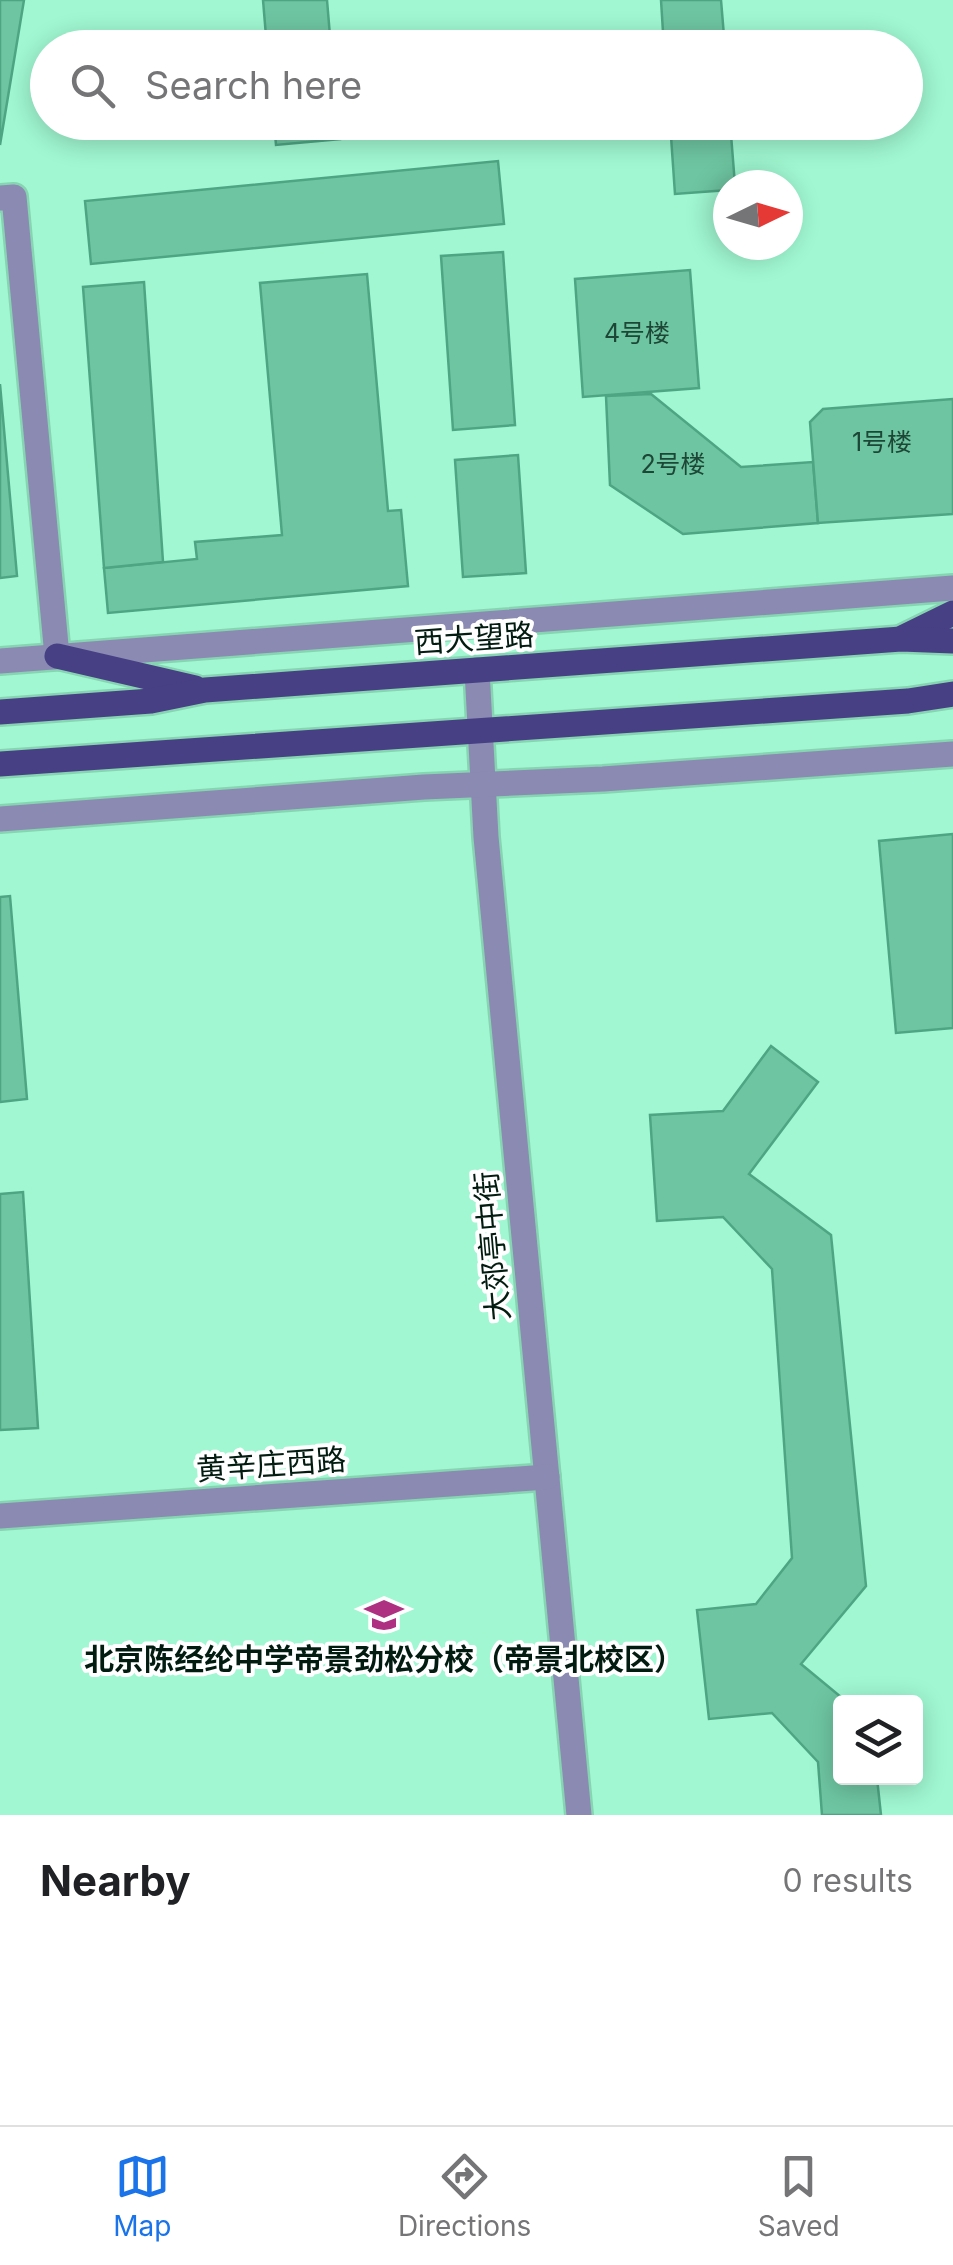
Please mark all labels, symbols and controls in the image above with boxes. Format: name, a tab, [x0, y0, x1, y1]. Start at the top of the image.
search box	[30, 30, 923, 140]
icon: search	[65, 58, 120, 113]
text: Search here	[145, 62, 362, 108]
north arrow	[713, 170, 803, 260]
house number: 4号楼	[604, 318, 670, 348]
house number: 1号楼	[852, 427, 912, 457]
house number: 2号楼	[640, 449, 706, 479]
street label: 西大望路	[413, 616, 535, 660]
street label: 大郊亭中街	[468, 1170, 516, 1322]
street label: 黄辛庄西路	[195, 1441, 347, 1487]
school or university icon: 北京陈经纶中学帝景劲松分校（帝景北校区）	[363, 1594, 405, 1636]
place label: 北京陈经纶中学帝景劲松分校（帝景北校区）	[84, 1641, 684, 1677]
map controls	[833, 1695, 923, 1785]
button: layers	[833, 1695, 923, 1785]
text: Nearby	[40, 1855, 191, 1906]
text: 0 results	[783, 1861, 913, 1900]
tab: Map	[113, 2149, 171, 2243]
tab: Directions	[398, 2149, 531, 2243]
tab: Saved	[758, 2149, 840, 2243]

